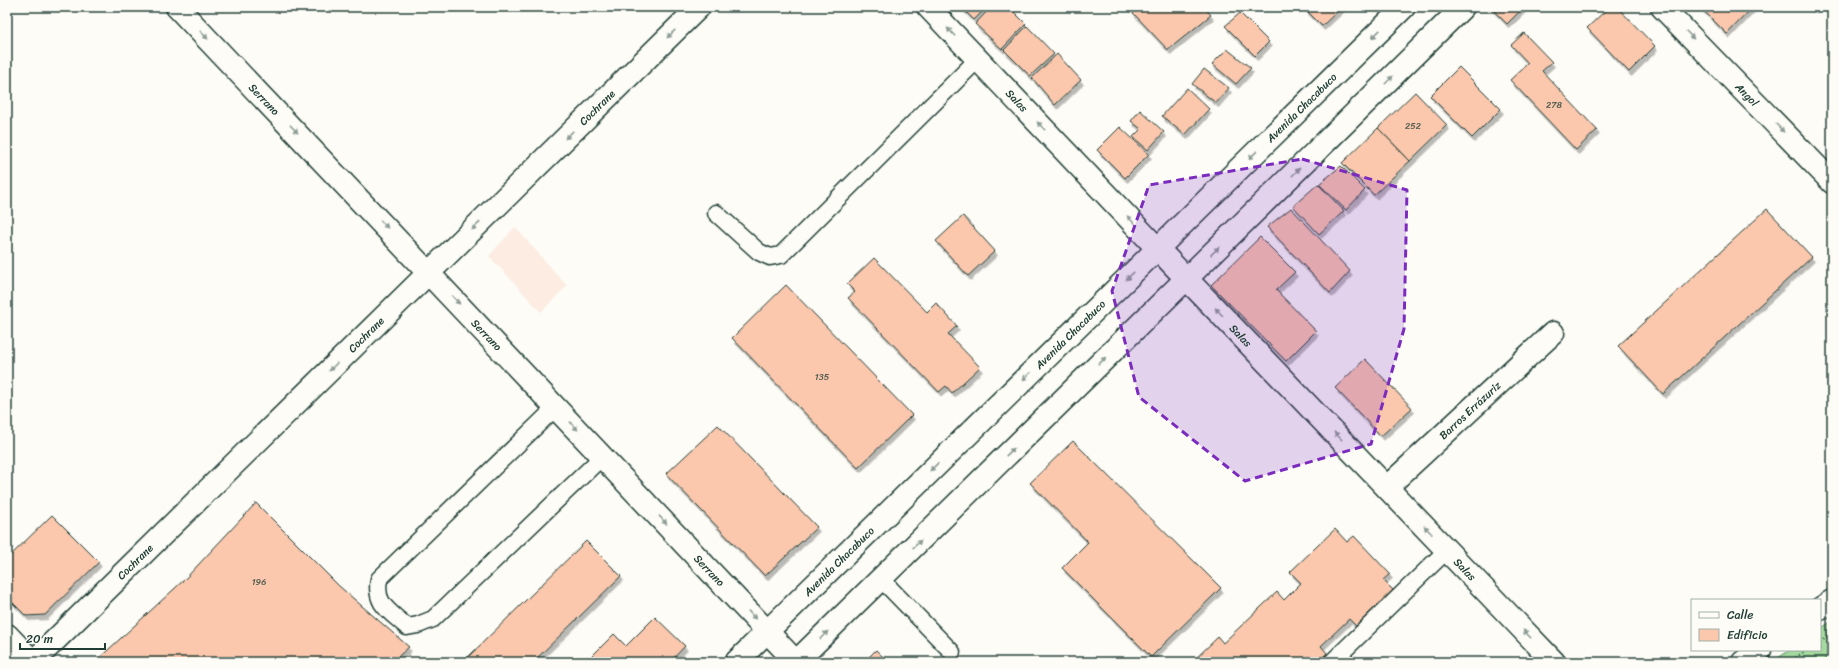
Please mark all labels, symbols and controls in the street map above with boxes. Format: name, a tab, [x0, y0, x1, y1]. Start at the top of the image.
one-way arrow	[946, 27, 956, 37]
one-way arrow	[666, 29, 676, 39]
one-way arrow	[1371, 29, 1381, 39]
one-way arrow	[199, 30, 209, 40]
one-way arrow	[1685, 30, 1694, 40]
street label: Avenida Chacabuco	[1261, 68, 1342, 148]
one-way arrow	[1384, 76, 1394, 85]
street label: Angol	[1730, 77, 1764, 112]
street label: Serrano	[244, 79, 285, 120]
street label: Cochrane	[574, 84, 620, 130]
street label: Salas	[1001, 84, 1033, 117]
house number: 278	[1546, 97, 1562, 113]
house number: 252	[1405, 118, 1421, 134]
one-way arrow	[1036, 121, 1046, 131]
one-way arrow	[1775, 124, 1784, 133]
one-way arrow	[289, 125, 298, 134]
one-way arrow	[564, 130, 574, 140]
one-way arrow	[1248, 150, 1258, 160]
one-way arrow	[1291, 167, 1301, 177]
one-way arrow	[1126, 215, 1135, 225]
one-way arrow	[379, 219, 388, 229]
one-way arrow	[471, 221, 481, 231]
one-way arrow	[1209, 247, 1220, 256]
one-way arrow	[1125, 271, 1135, 280]
street label: Avenida Chacabuco	[1029, 295, 1110, 374]
one-way arrow	[451, 296, 460, 305]
one-way arrow	[1214, 307, 1223, 317]
street label: Cochrane	[343, 311, 389, 357]
street label: Serrano	[467, 314, 507, 356]
street label: Salas	[1225, 319, 1257, 352]
one-way arrow	[1097, 356, 1107, 366]
one-way arrow	[328, 362, 338, 372]
house number: 135	[815, 369, 830, 385]
one-way arrow	[1022, 372, 1032, 381]
street label: Barros Errázuriz	[1434, 376, 1506, 444]
one-way arrow	[569, 421, 578, 430]
one-way arrow	[1333, 431, 1343, 441]
one-way arrow	[1005, 448, 1015, 457]
one-way arrow	[929, 463, 939, 472]
one-way arrow	[658, 515, 668, 525]
street label: Avenida Chacabuco	[798, 521, 879, 601]
one-way arrow	[1423, 525, 1432, 535]
street label: Cochrane	[112, 539, 158, 584]
one-way arrow	[912, 539, 922, 548]
street label: Serrano	[689, 550, 730, 591]
street label: Salas	[1449, 553, 1482, 586]
house number: 196	[252, 574, 266, 590]
legend	[1691, 599, 1821, 651]
text: Calle	[1727, 604, 1754, 626]
one-way arrow	[748, 610, 757, 620]
text: Edificio	[1727, 624, 1767, 646]
scale bar	[20, 625, 105, 651]
text: 20 m	[26, 628, 53, 650]
one-way arrow	[1522, 629, 1532, 639]
one-way arrow	[819, 630, 829, 640]

